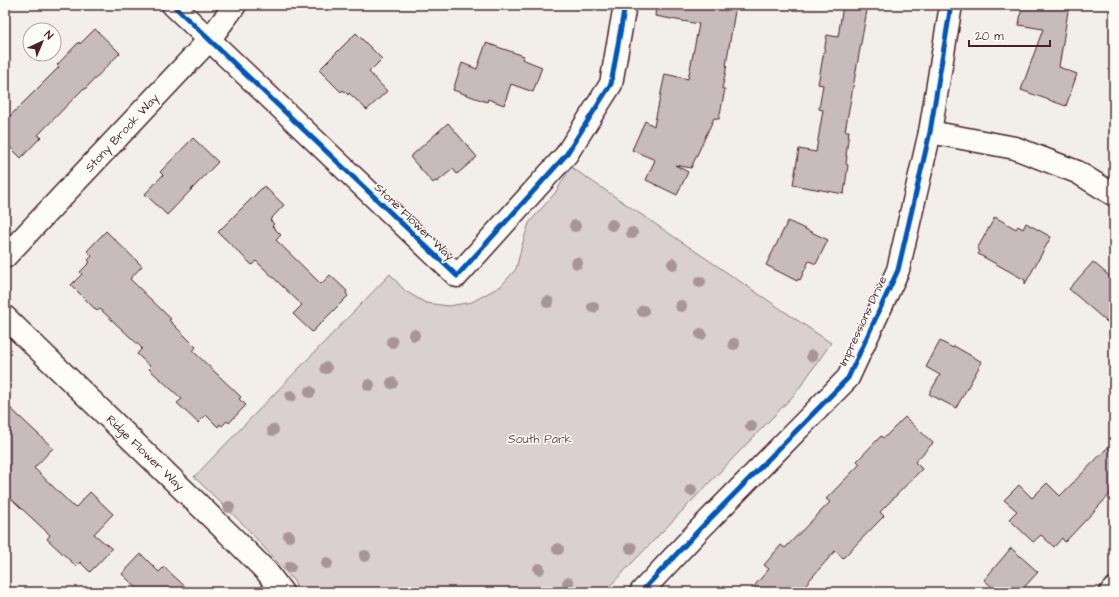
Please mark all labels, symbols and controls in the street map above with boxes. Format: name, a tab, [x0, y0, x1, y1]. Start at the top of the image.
north arrow	[22, 22, 62, 62]
scale bar	[969, 22, 1050, 48]
text: N	[41, 27, 56, 43]
text: 20 m	[975, 28, 1004, 45]
street label: Stony Brook Way	[81, 90, 164, 177]
street label: Stone Flower Way	[370, 179, 458, 266]
street label: Impressions Drive	[835, 273, 891, 369]
street label: Ridge Flower Way	[102, 411, 188, 496]
park label: South Park	[508, 431, 573, 448]

